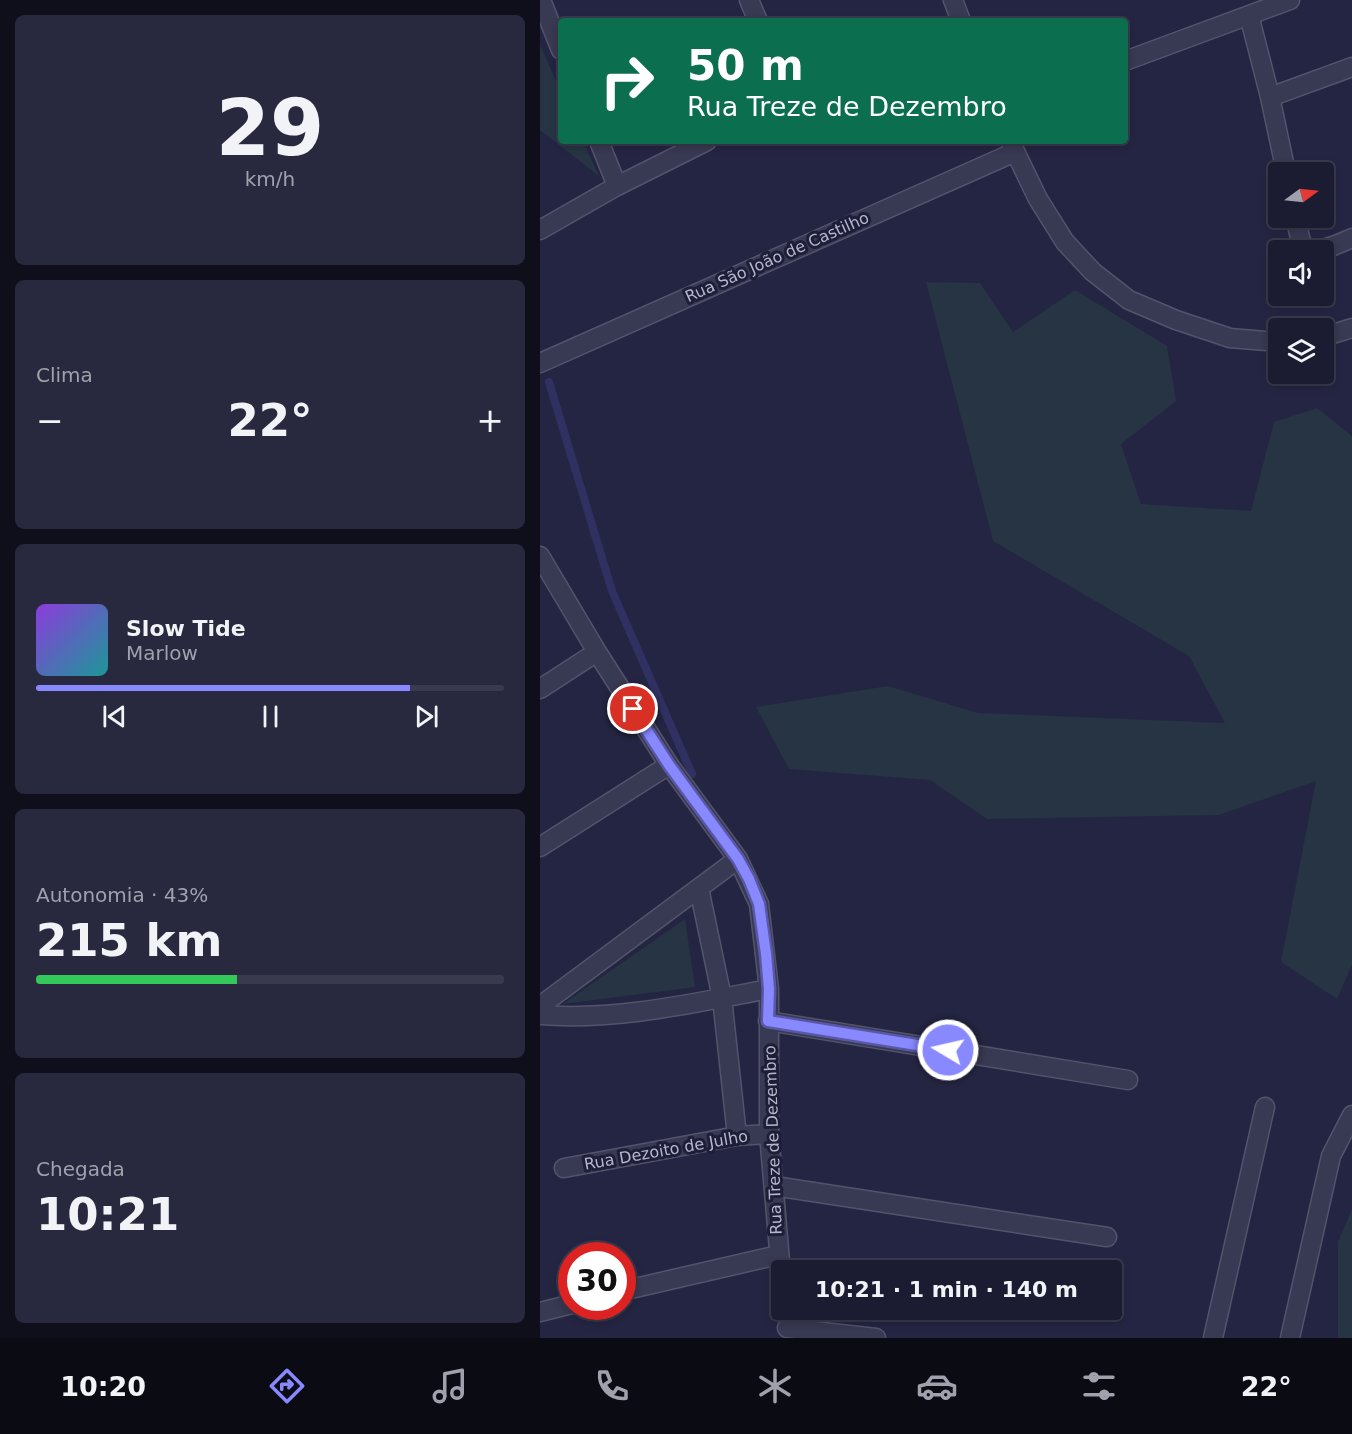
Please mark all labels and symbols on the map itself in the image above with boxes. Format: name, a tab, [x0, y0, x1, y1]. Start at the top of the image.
north arrow	[1268, 162, 1334, 228]
street label: Rua São João de Castilho	[682, 208, 872, 306]
pin	[607, 683, 658, 734]
position arrow	[916, 1018, 980, 1082]
street label: Rua Treze de Dezembro	[760, 1045, 786, 1235]
street label: Rua Dezoito de Julho	[583, 1126, 749, 1174]
speed limit sign: 30	[558, 1242, 636, 1320]

